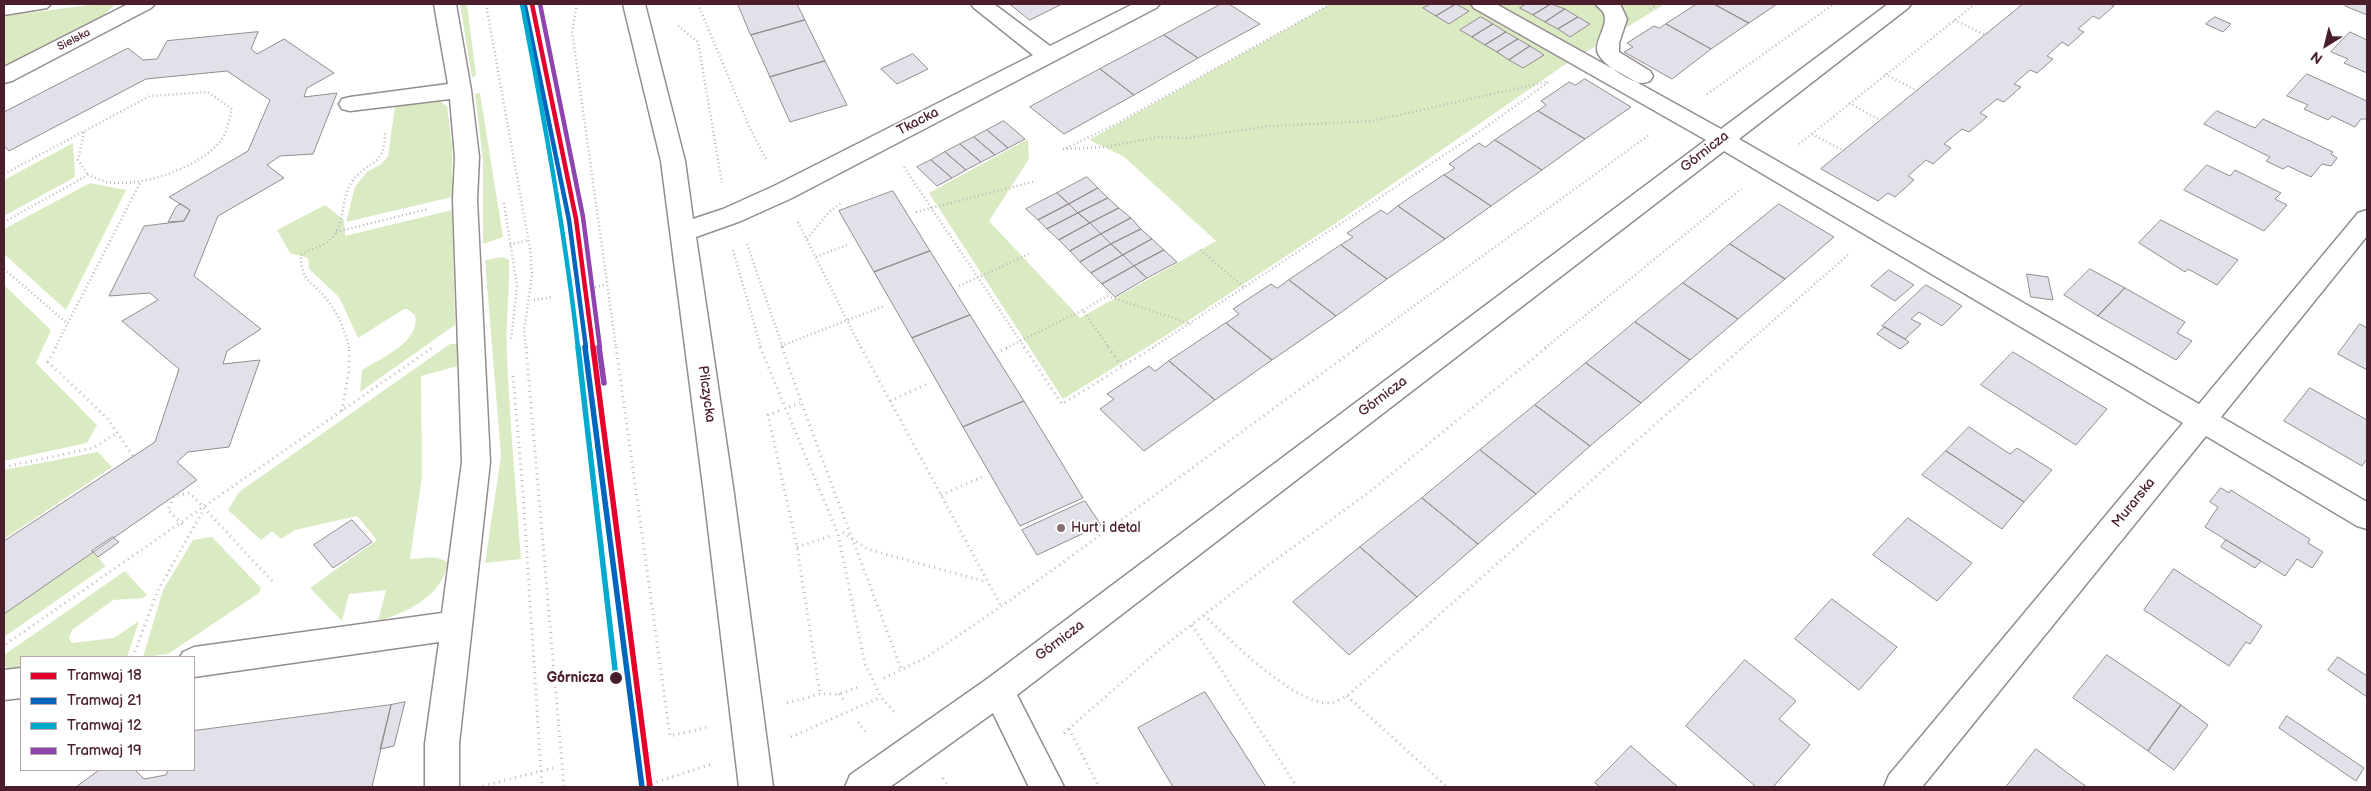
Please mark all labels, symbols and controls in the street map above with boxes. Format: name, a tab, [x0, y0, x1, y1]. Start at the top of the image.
north arrow	[2301, 20, 2351, 70]
street label: Sielska	[55, 26, 93, 54]
text: N	[2308, 48, 2326, 68]
street label: Tkacka	[894, 104, 942, 140]
street label: Górnicza	[1678, 128, 1732, 176]
street label: Pilczycka	[694, 365, 718, 423]
street label: Górnicza	[1355, 373, 1411, 421]
street label: Murarska	[2109, 475, 2159, 531]
place label: Hurt i detal	[1071, 520, 1141, 536]
marker: Hurt i detal	[1055, 522, 1067, 534]
street label: Górnicza	[1032, 617, 1088, 665]
legend	[20, 656, 195, 771]
text: Tramwaj 18	[67, 666, 142, 685]
place label: Górnicza	[547, 670, 604, 686]
marker: Górnicza	[608, 670, 624, 686]
text: Tramwaj 21	[67, 691, 142, 710]
text: Tramwaj 12	[67, 716, 142, 735]
text: Tramwaj 19	[67, 741, 142, 760]

